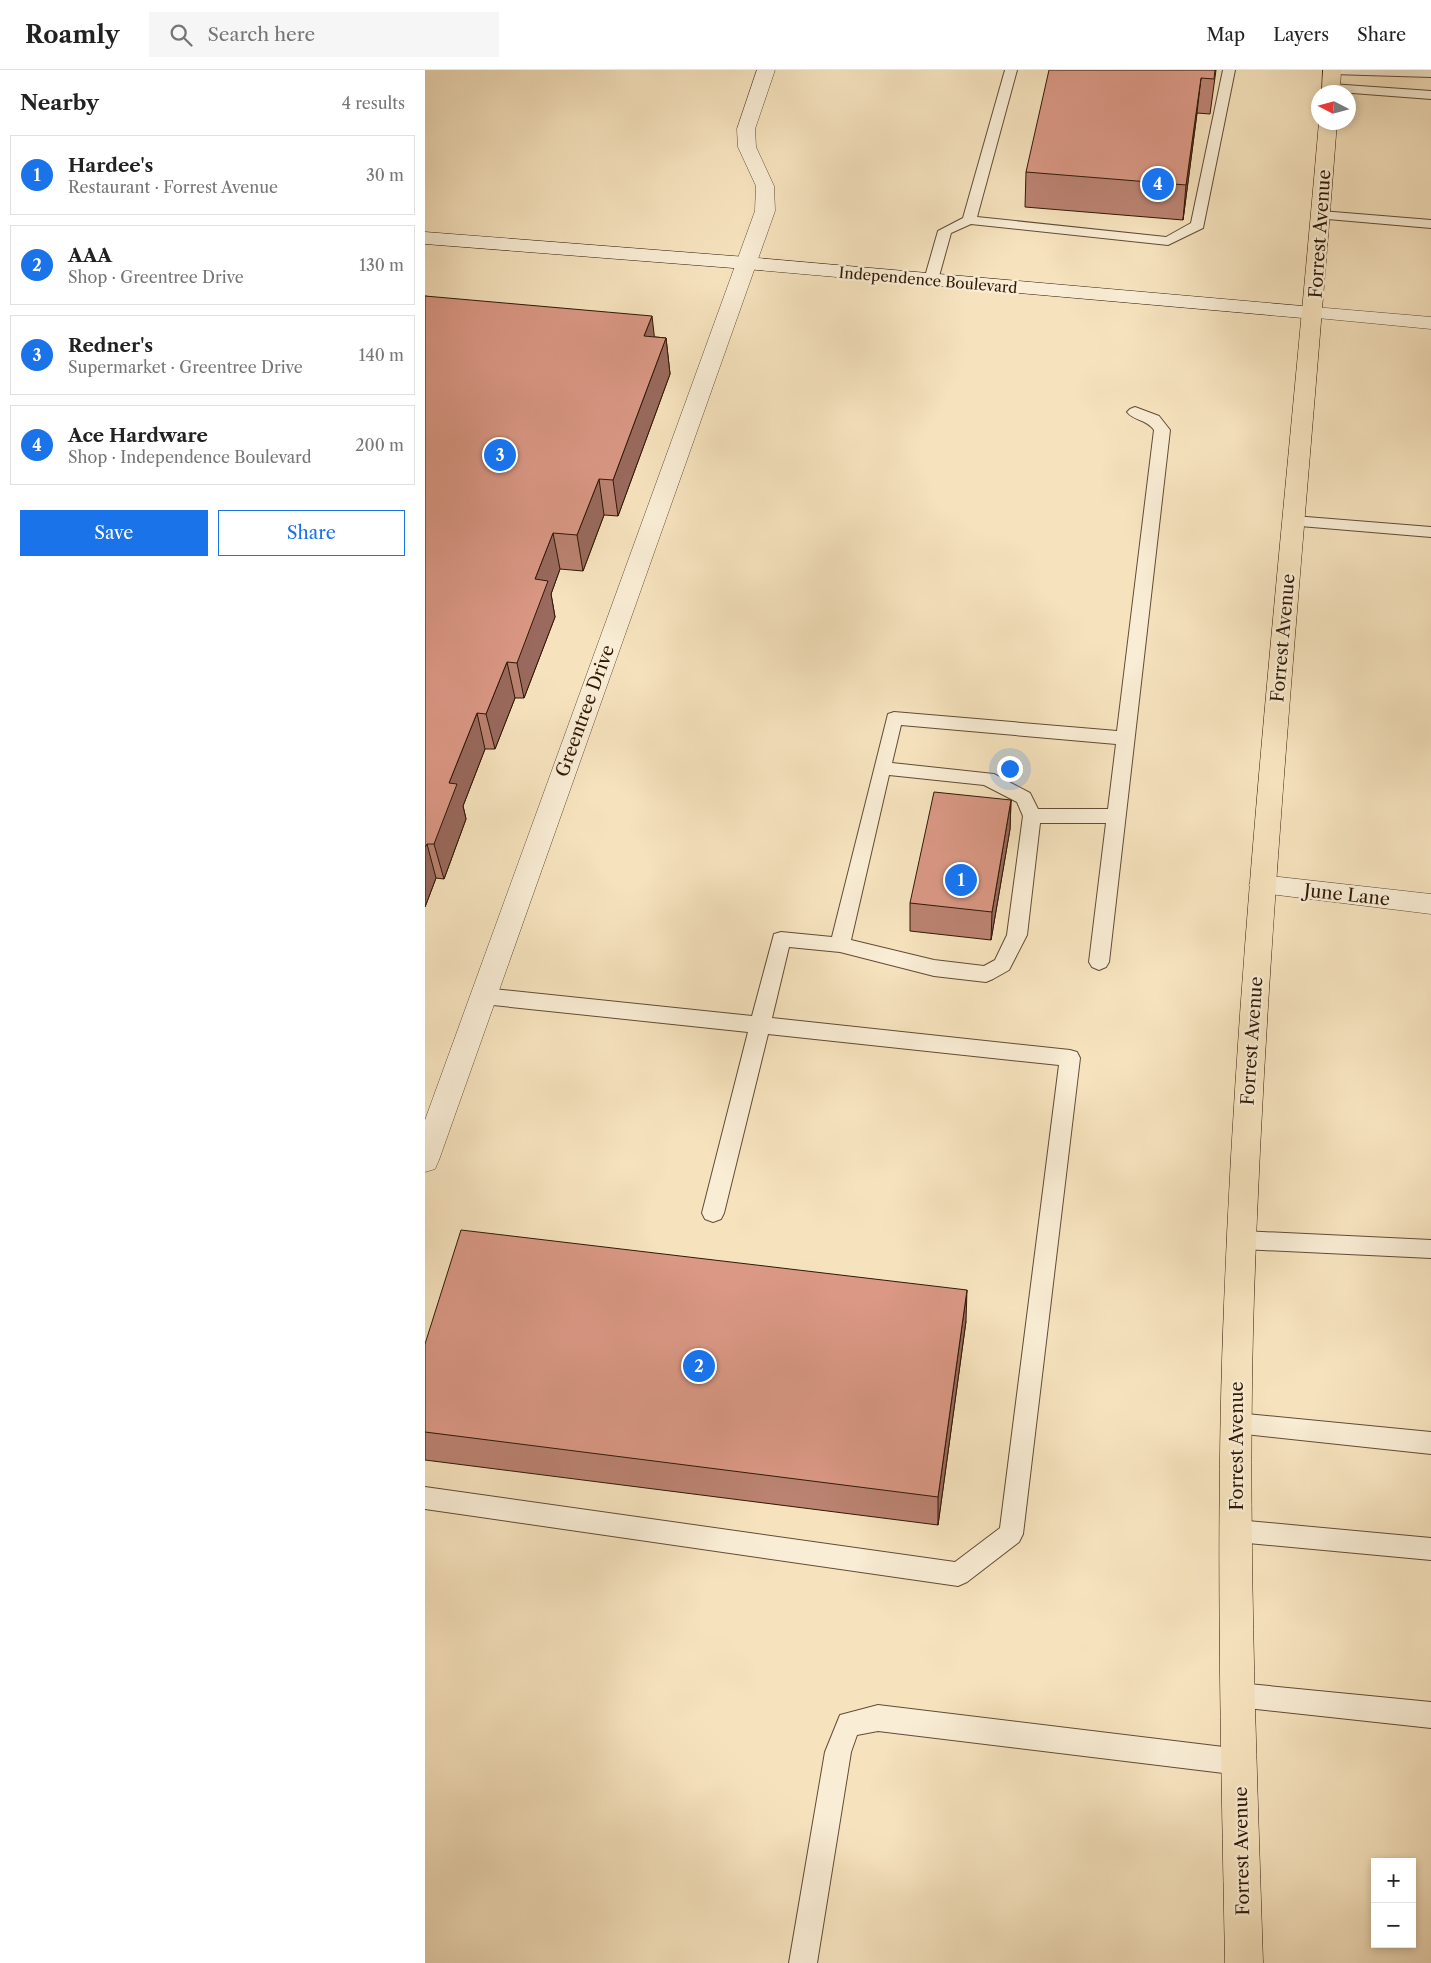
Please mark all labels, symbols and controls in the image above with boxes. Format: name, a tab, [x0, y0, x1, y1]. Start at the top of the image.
search box	[149, 12, 499, 57]
text: Roamly	[25, 20, 119, 49]
icon: search	[167, 21, 195, 49]
text: Search here	[207, 23, 315, 46]
text: Map	[1207, 24, 1245, 46]
text: Layers	[1273, 24, 1329, 46]
text: Share	[1357, 24, 1406, 46]
north arrow	[1311, 85, 1356, 130]
text: Nearby	[20, 90, 99, 115]
text: 4 results	[342, 93, 405, 113]
text: Hardee's	[68, 154, 153, 177]
text: 1	[33, 165, 41, 185]
text: 30 m	[366, 165, 404, 185]
pin: 4	[1142, 165, 1174, 203]
street label: Forrest Avenue	[1305, 169, 1335, 299]
text: Restaurant · Forrest Avenue	[68, 177, 278, 197]
text: AAA	[68, 244, 112, 267]
text: 2	[32, 255, 42, 275]
text: 130 m	[359, 255, 404, 275]
street label: Independence Boulevard	[838, 263, 1018, 297]
text: Shop · Greentree Drive	[68, 267, 244, 287]
text: Redner's	[68, 334, 153, 357]
text: 3	[32, 345, 42, 365]
text: 140 m	[359, 345, 404, 365]
text: Supermarket · Greentree Drive	[68, 357, 303, 377]
text: Ace Hardware	[68, 424, 208, 447]
text: 4	[32, 435, 42, 455]
text: 200 m	[355, 435, 404, 455]
pin: 3	[484, 436, 516, 474]
text: Shop · Independence Boulevard	[68, 447, 311, 467]
button: Save	[20, 510, 208, 556]
button: Share	[218, 510, 405, 556]
street label: Forrest Avenue	[1266, 573, 1300, 703]
street label: Greentree Drive	[551, 642, 619, 780]
your location	[997, 756, 1023, 782]
pin: 1	[945, 861, 977, 899]
street label: June Lane	[1300, 879, 1391, 910]
street label: Forrest Avenue	[1237, 976, 1267, 1106]
pin: 2	[683, 1347, 715, 1385]
street label: Forrest Avenue	[1226, 1381, 1248, 1511]
street label: Forrest Avenue	[1230, 1786, 1254, 1916]
map controls	[1371, 1858, 1416, 1948]
button: +	[1371, 1858, 1416, 1903]
button: −	[1371, 1903, 1416, 1948]

